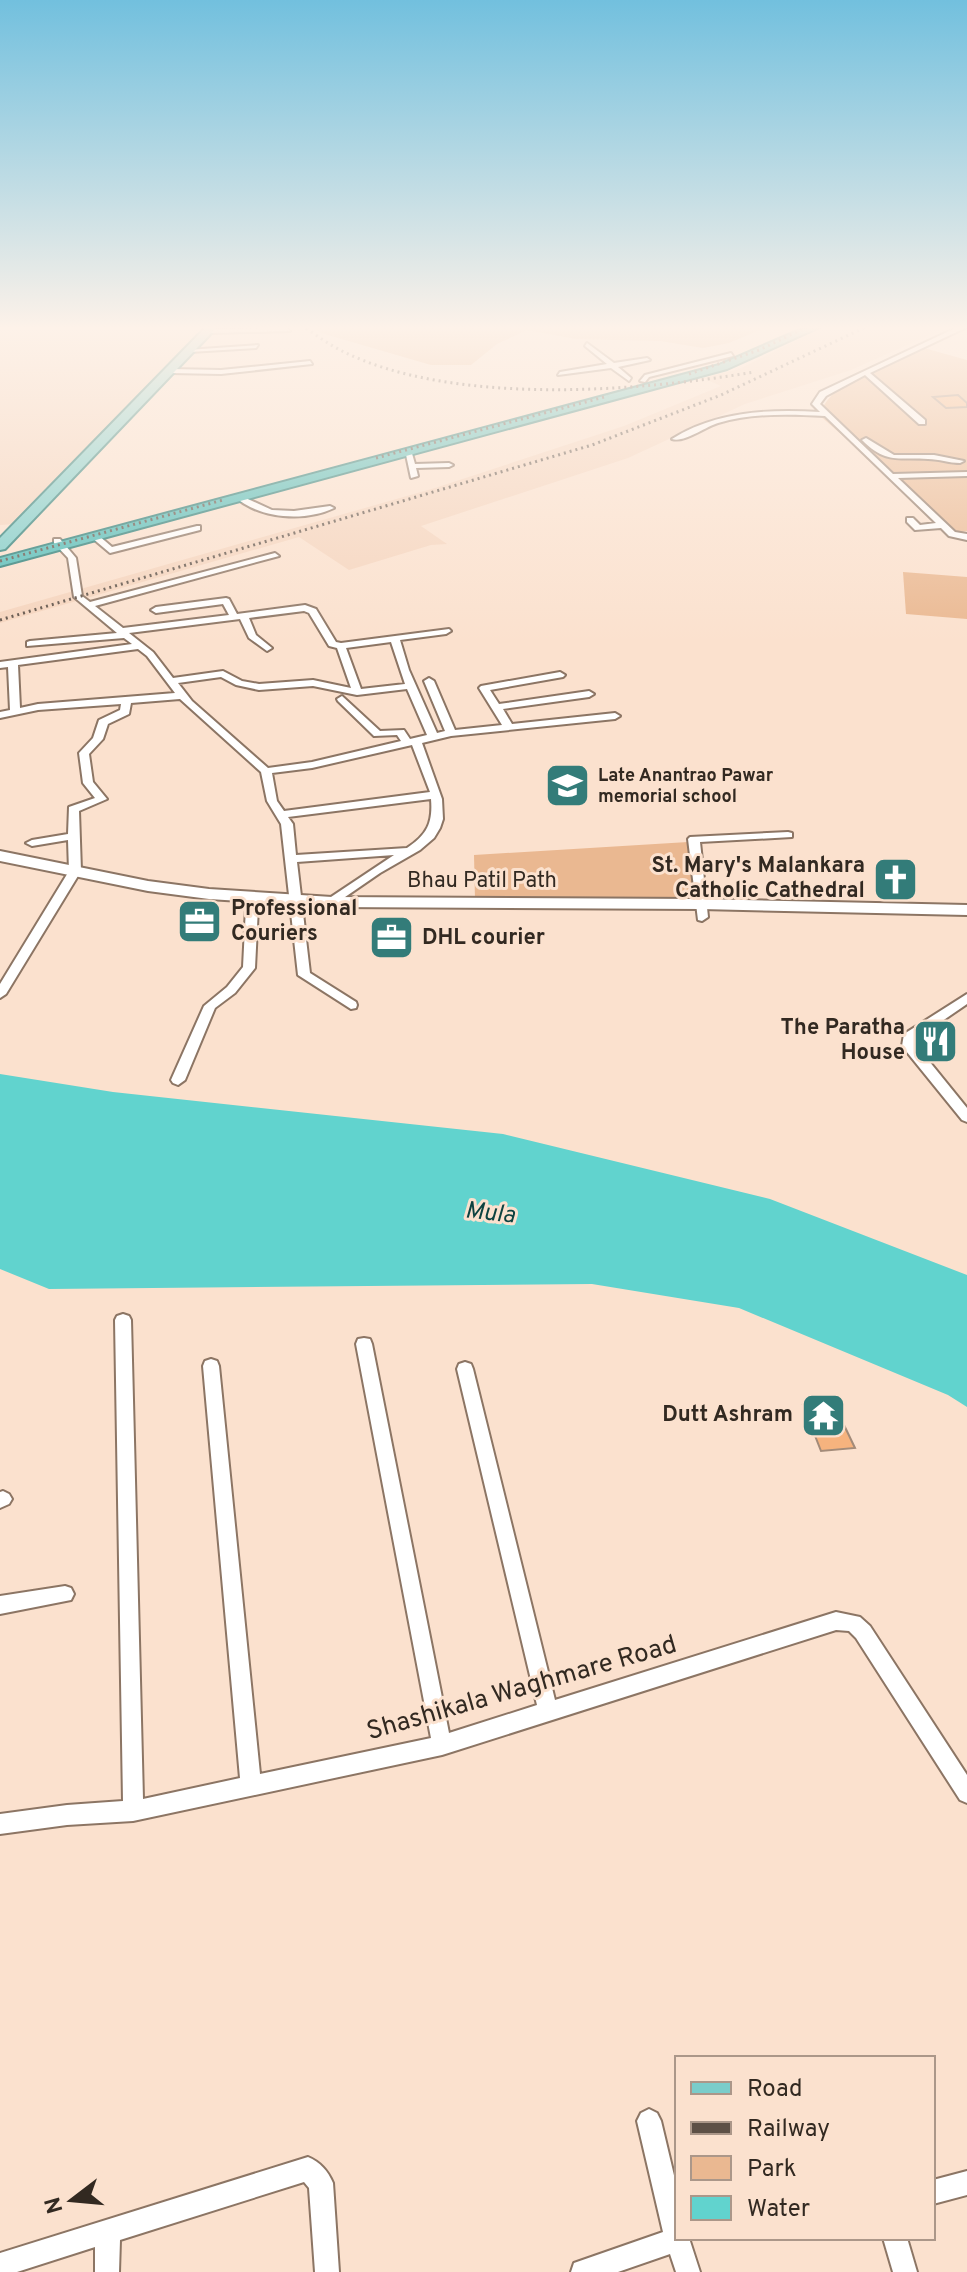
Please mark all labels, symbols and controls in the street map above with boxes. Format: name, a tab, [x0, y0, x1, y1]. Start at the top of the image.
school or university icon: Late Anantrao Pawar memorial school	[543, 762, 591, 810]
place label: Late Anantrao Pawar memorial school	[598, 765, 774, 809]
place label: St. Mary's Malankara Catholic Cathedral	[651, 853, 865, 905]
church icon: St. Mary's Malankara Catholic Cathedral	[872, 855, 920, 903]
street label: Bhau Patil Path	[407, 868, 557, 895]
place label: Professional Couriers	[231, 896, 357, 948]
office icon: Professional Couriers	[176, 898, 224, 946]
office icon: DHL courier	[367, 914, 415, 962]
place label: DHL courier	[422, 925, 545, 952]
place label: The Paratha House	[781, 1015, 905, 1067]
restaurant icon: The Paratha House	[912, 1017, 960, 1065]
water label: Mula	[464, 1196, 517, 1232]
temple icon: Dutt Ashram	[800, 1391, 848, 1439]
place label: Dutt Ashram	[662, 1402, 793, 1429]
street label: Shashikala Waghmare Road	[363, 1629, 681, 1749]
legend	[675, 2056, 935, 2240]
text: Road	[747, 2075, 803, 2105]
text: Railway	[747, 2115, 830, 2145]
text: Park	[747, 2155, 797, 2185]
north arrow	[32, 2160, 112, 2240]
text: N	[40, 2194, 70, 2216]
text: Water	[747, 2195, 810, 2225]

